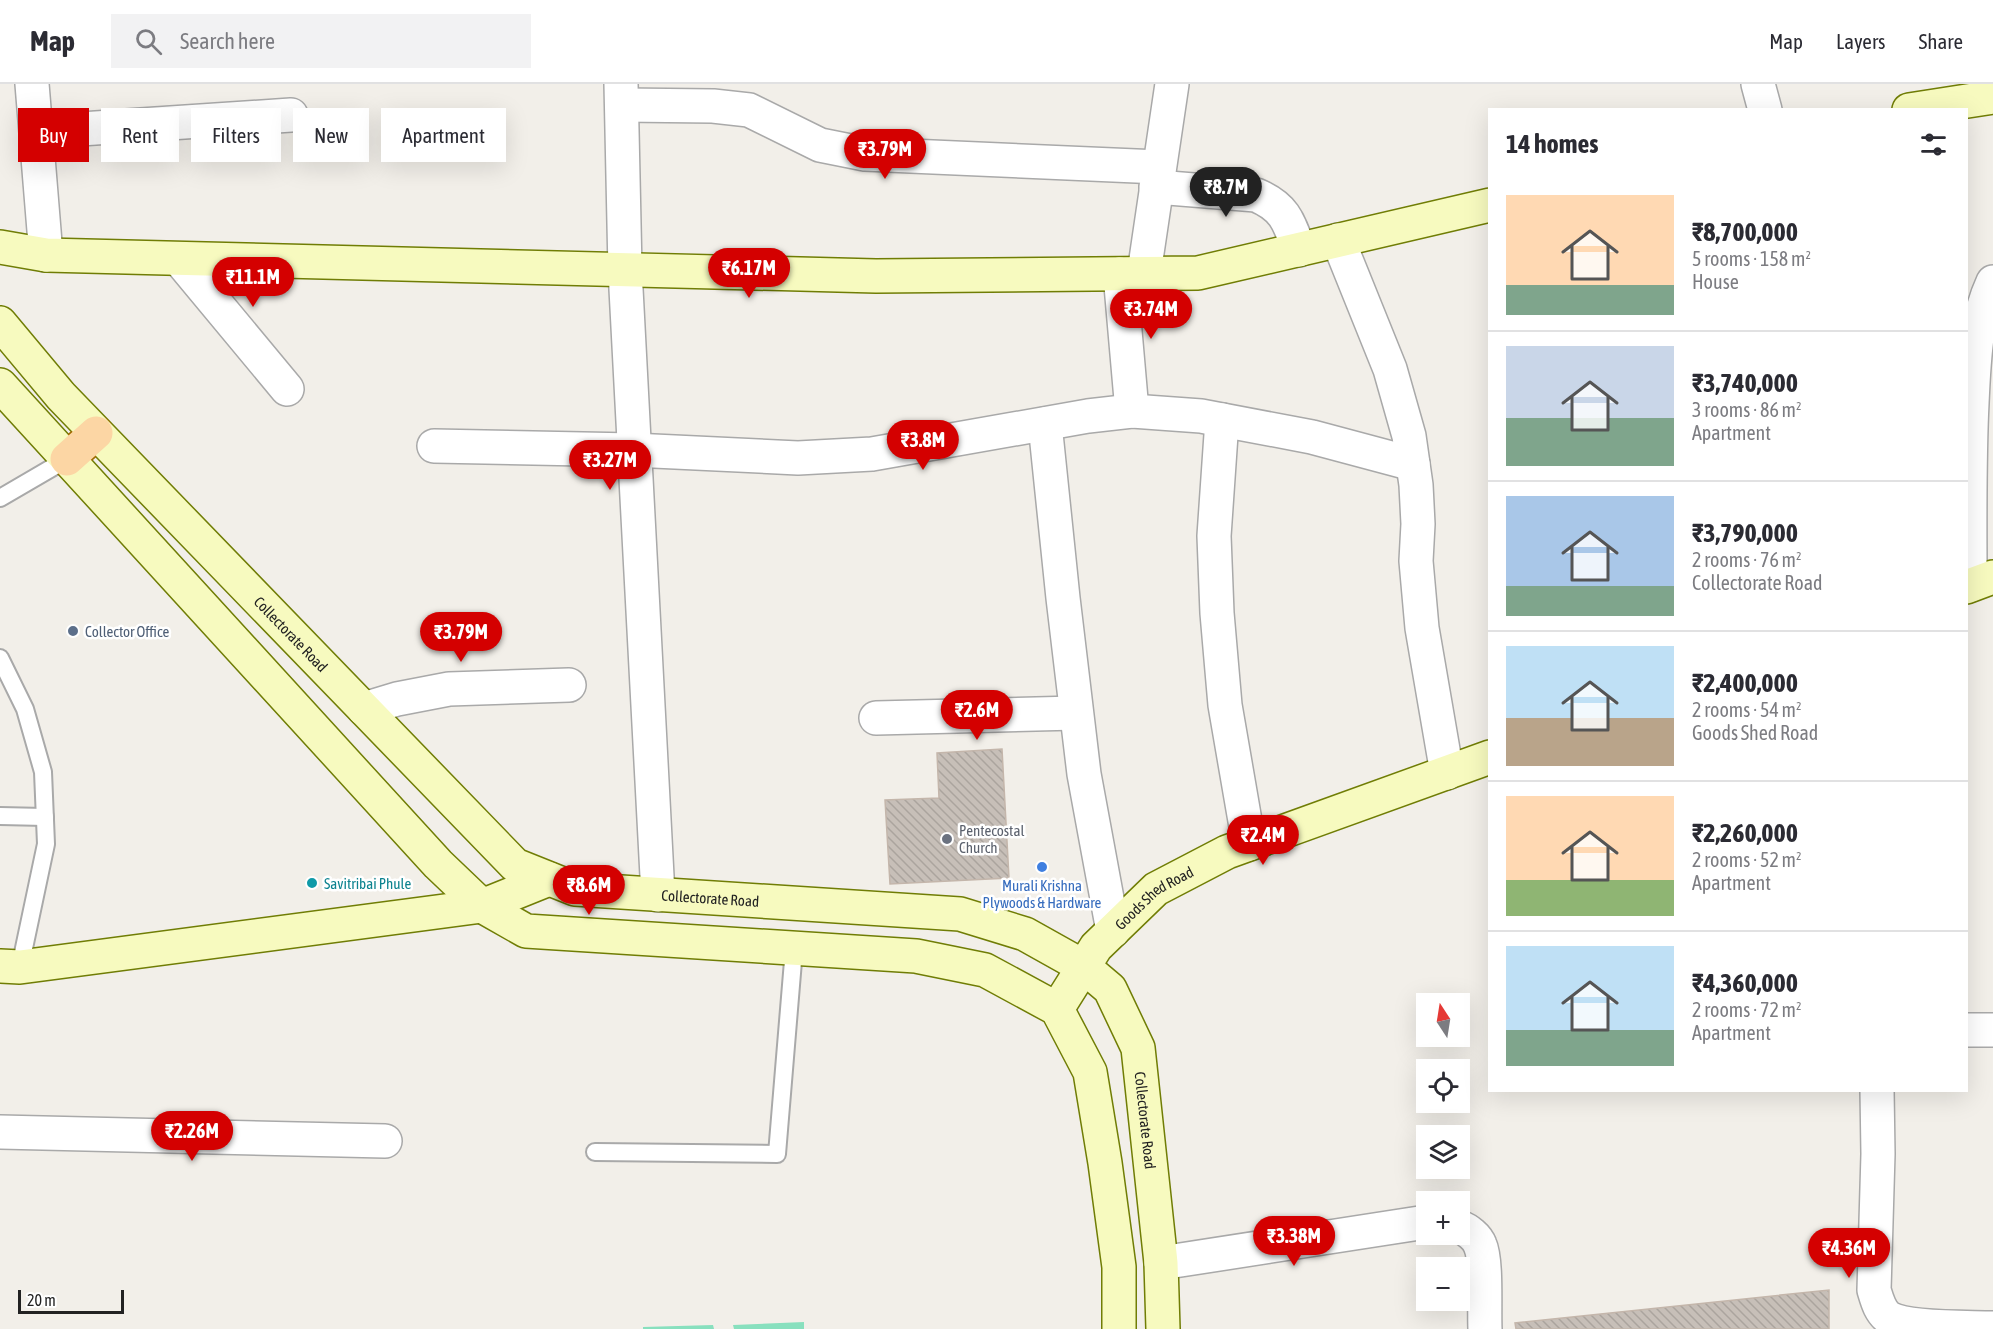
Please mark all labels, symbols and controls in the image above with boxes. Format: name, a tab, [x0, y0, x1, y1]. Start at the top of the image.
search box	[111, 14, 531, 68]
text: Map	[30, 25, 75, 57]
icon: search	[132, 25, 165, 58]
text: Search here	[180, 28, 275, 54]
text: Map	[1769, 29, 1803, 53]
text: Layers	[1836, 29, 1886, 53]
text: Share	[1919, 29, 1963, 53]
chip: Buy	[18, 108, 89, 162]
chip: Rent	[101, 108, 179, 162]
chip: Filters	[191, 108, 281, 162]
chip: New	[293, 108, 369, 162]
chip: Apartment	[381, 108, 506, 162]
icon: filters	[1917, 128, 1950, 161]
pin: ₹3.79M	[836, 129, 934, 180]
text: 14 homes	[1506, 129, 1599, 159]
text: ₹3.79M	[858, 137, 912, 160]
pin: ₹8.7M	[1184, 167, 1268, 218]
text: ₹8.7M	[1204, 175, 1248, 198]
text: ₹8,700,000	[1692, 217, 1798, 247]
icon: home	[1554, 219, 1626, 291]
text: 5 rooms · 158 m²	[1692, 247, 1811, 270]
pin: ₹6.17M	[700, 248, 798, 299]
text: ₹6.17M	[722, 256, 776, 279]
pin: ₹11.1M	[204, 257, 302, 308]
text: ₹11.1M	[226, 265, 280, 288]
text: House	[1692, 270, 1739, 293]
pin: ₹3.74M	[1102, 289, 1200, 340]
text: ₹3.74M	[1124, 297, 1178, 320]
text: ₹3,740,000	[1692, 368, 1798, 398]
icon: home	[1554, 370, 1626, 442]
text: 3 rooms · 86 m²	[1692, 398, 1802, 421]
pin: ₹3.8M	[881, 420, 965, 471]
text: Apartment	[1692, 421, 1771, 444]
text: ₹3.8M	[901, 428, 945, 451]
pin: ₹3.27M	[561, 440, 659, 491]
text: ₹3.27M	[583, 448, 637, 471]
text: ₹3,790,000	[1692, 518, 1798, 548]
icon: home	[1554, 520, 1626, 592]
text: 2 rooms · 76 m²	[1692, 548, 1802, 571]
text: Collectorate Road	[1692, 571, 1823, 594]
street label: Collectorate Road	[251, 593, 331, 675]
pin: ₹3.79M	[412, 612, 510, 663]
text: ₹3.79M	[434, 620, 488, 643]
place label: Collector Office	[85, 623, 169, 640]
marker: Collector Office	[66, 624, 80, 638]
text: ₹2,400,000	[1692, 668, 1798, 698]
icon: home	[1554, 670, 1626, 742]
pin: ₹2.6M	[935, 690, 1019, 741]
text: ₹2.6M	[955, 698, 999, 721]
text: 2 rooms · 54 m²	[1692, 698, 1802, 721]
text: Goods Shed Road	[1692, 721, 1818, 744]
pin: ₹2.4M	[1221, 815, 1305, 866]
text: ₹2,260,000	[1692, 818, 1798, 848]
icon: home	[1554, 820, 1626, 892]
place label: Pentecostal Church	[959, 822, 1024, 856]
text: ₹2.4M	[1241, 823, 1285, 846]
marker: Pentecostal Church	[940, 832, 954, 846]
text: 2 rooms · 52 m²	[1692, 848, 1802, 871]
marker: Murali Krishna Plywoods & Hardware	[1035, 860, 1049, 874]
street label: Goods Shed Road	[1111, 863, 1196, 933]
pin: ₹8.6M	[547, 865, 631, 916]
text: Apartment	[1692, 871, 1771, 894]
text: ₹8.6M	[567, 873, 611, 896]
place label: Savitribai Phule	[324, 875, 411, 892]
marker: Savitribai Phule	[305, 876, 319, 890]
place label: Murali Krishna Plywoods & Hardware	[983, 877, 1102, 911]
street label: Collectorate Road	[661, 886, 760, 909]
text: ₹4,360,000	[1692, 968, 1798, 998]
icon: home	[1554, 970, 1626, 1042]
north arrow	[1416, 993, 1470, 1047]
map controls	[1416, 993, 1470, 1311]
text: 2 rooms · 72 m²	[1692, 998, 1802, 1021]
text: Apartment	[1692, 1021, 1771, 1044]
button: locate	[1416, 1059, 1470, 1113]
street label: Collectorate Road	[1132, 1071, 1159, 1170]
pin: ₹2.26M	[143, 1111, 241, 1162]
text: ₹2.26M	[165, 1119, 219, 1142]
button: layers	[1416, 1125, 1470, 1179]
button: +	[1416, 1191, 1470, 1245]
pin: ₹3.38M	[1245, 1216, 1343, 1267]
text: ₹3.38M	[1267, 1224, 1321, 1247]
pin: ₹4.36M	[1800, 1228, 1898, 1279]
text: ₹4.36M	[1822, 1236, 1876, 1259]
button: −	[1416, 1257, 1470, 1311]
scale bar	[18, 1287, 124, 1314]
text: 20 m	[27, 1291, 56, 1309]

